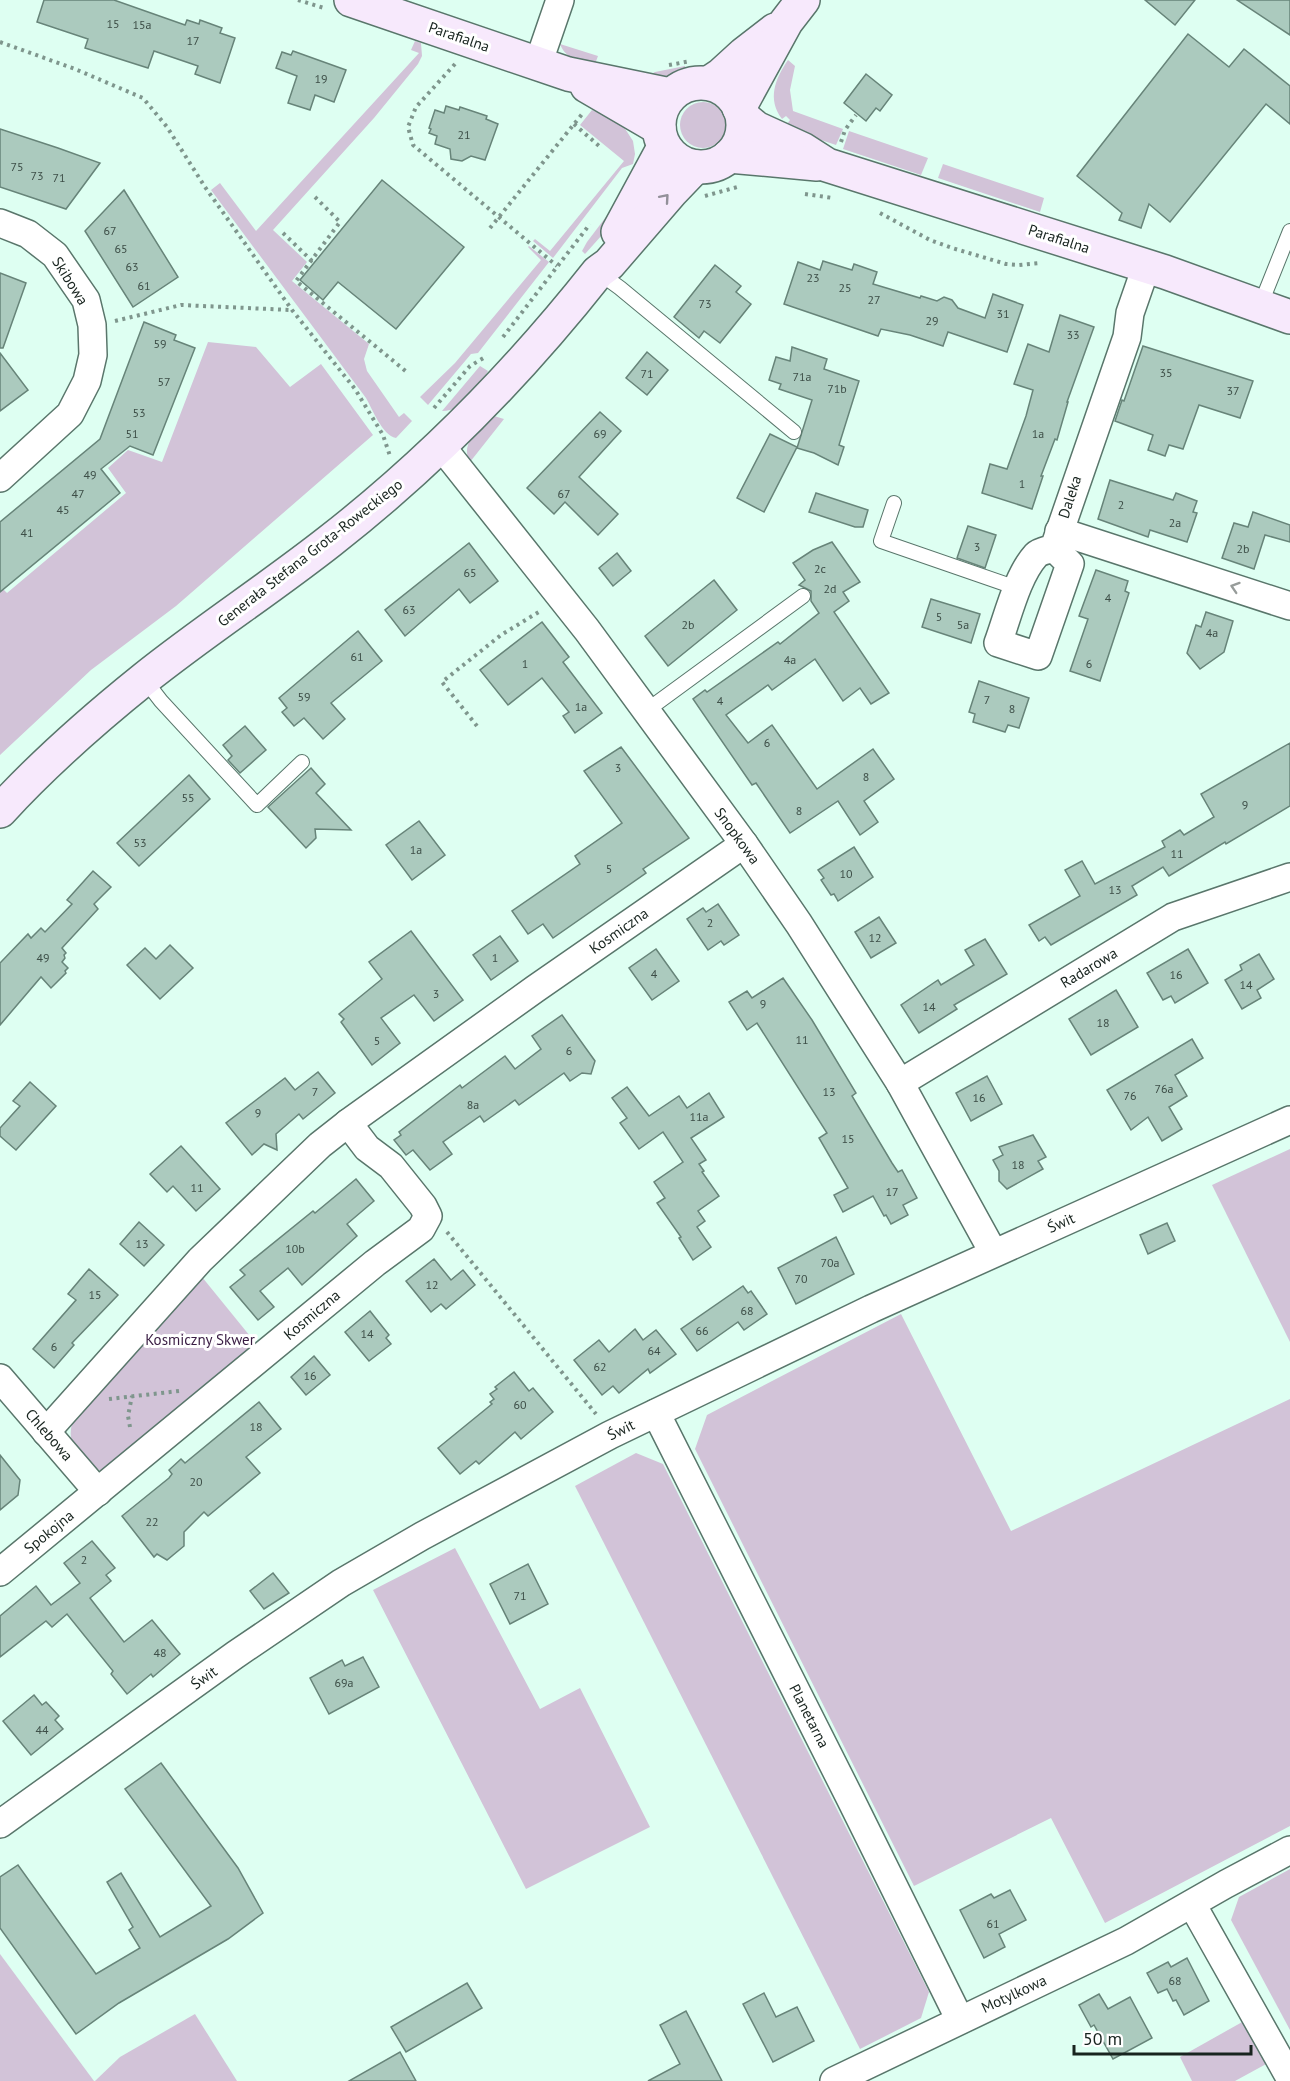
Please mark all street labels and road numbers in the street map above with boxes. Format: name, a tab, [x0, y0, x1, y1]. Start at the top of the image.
street label: Parafialna	[426, 17, 492, 56]
street label: Parafialna	[1026, 220, 1092, 257]
street label: Skibowa	[48, 253, 93, 309]
street label: Daleka	[1054, 473, 1085, 521]
street label: Generała Stefana Grota-Roweckiego	[213, 474, 406, 631]
street label: Snopkowa	[710, 804, 764, 868]
street label: Kosmiczna	[585, 903, 652, 958]
street label: Radarowa	[1057, 943, 1121, 992]
street label: Świt	[1044, 1208, 1078, 1237]
street label: Kosmiczna	[280, 1286, 344, 1344]
street label: Chlebowa	[21, 1405, 77, 1465]
street label: Świt	[604, 1415, 638, 1444]
street label: Spokojna	[20, 1506, 78, 1558]
street label: Świt	[187, 1662, 221, 1694]
street label: Planetarna	[785, 1681, 834, 1751]
street label: Motylkowa	[978, 1970, 1049, 2017]

